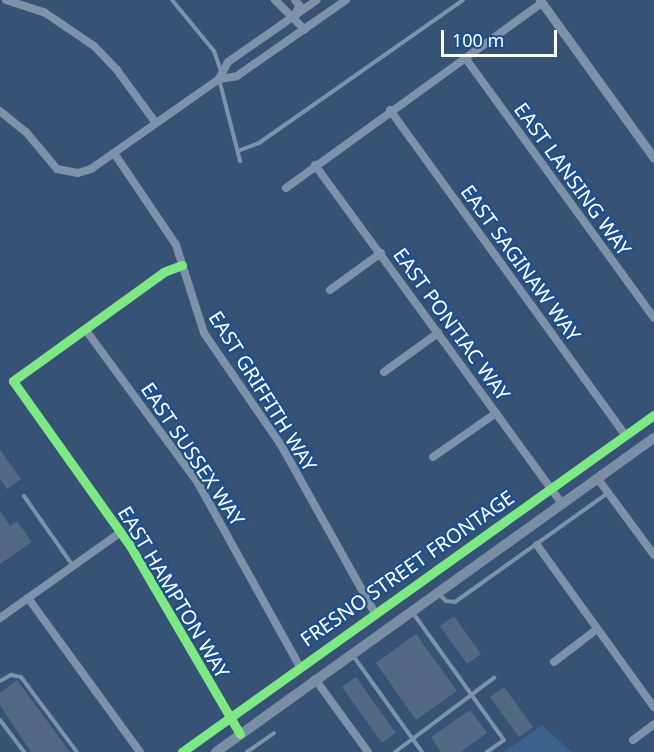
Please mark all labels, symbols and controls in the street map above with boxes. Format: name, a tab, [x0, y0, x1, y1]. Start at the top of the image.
scale bar	[444, 18, 560, 56]
text: 100 m	[452, 28, 504, 52]
street label: EAST LANSING WAY	[509, 98, 637, 260]
street label: EAST SAGINAW WAY	[456, 180, 586, 346]
street label: EAST PONTIAC WAY	[389, 243, 515, 405]
street label: EAST GRIFFITH WAY	[204, 306, 322, 476]
street label: EAST SUSSEX WAY	[136, 378, 250, 530]
street label: FRESNO STREET FRONTAGE	[295, 485, 519, 651]
street label: EAST HAMPTON WAY	[113, 502, 235, 682]

